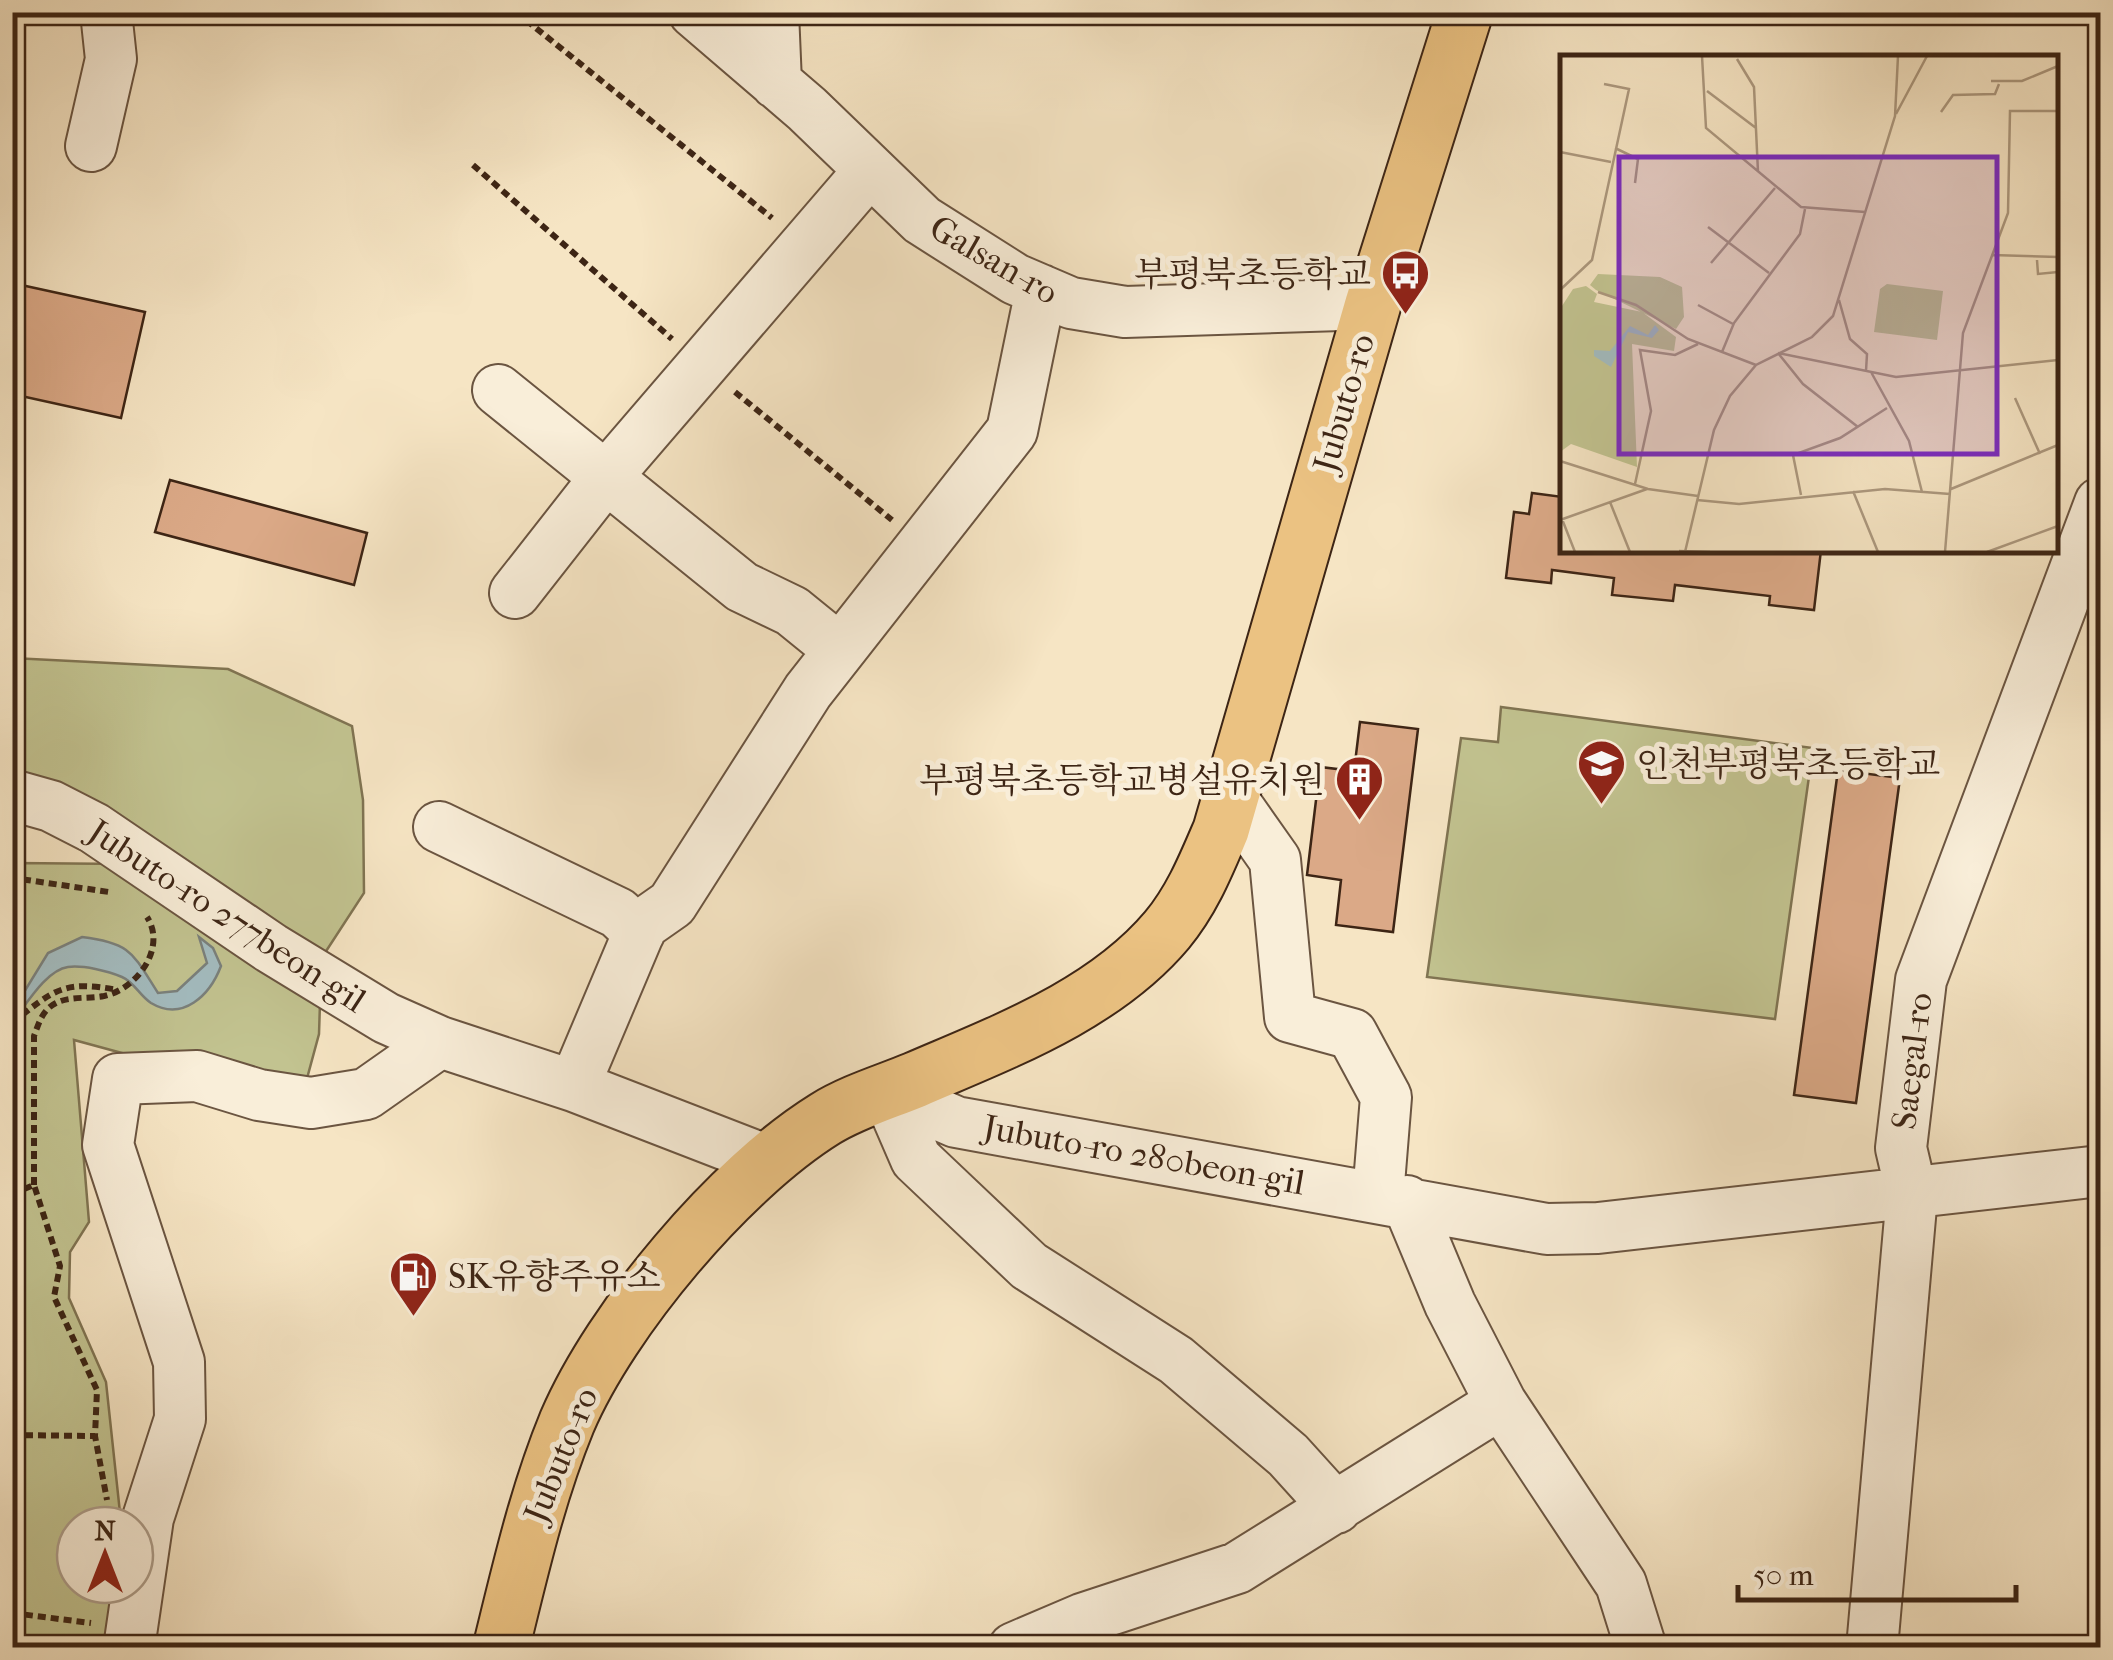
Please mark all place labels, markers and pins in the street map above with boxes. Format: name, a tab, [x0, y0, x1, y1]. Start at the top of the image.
bus stop icon: 부평북초등학교	[1380, 248, 1432, 316]
place label: 부평북초등학교	[1134, 254, 1371, 295]
school or university icon: 인천부평북초등학교	[1575, 738, 1627, 806]
place label: 인천부평북초등학교	[1636, 744, 1940, 785]
building icon: 부평북초등학교병설유치원	[1334, 754, 1386, 822]
place label: 부평북초등학교병설유치원	[919, 760, 1325, 801]
fuel station icon: SK유향주유소	[387, 1250, 439, 1318]
place label: SK유향주유소	[448, 1256, 661, 1297]

